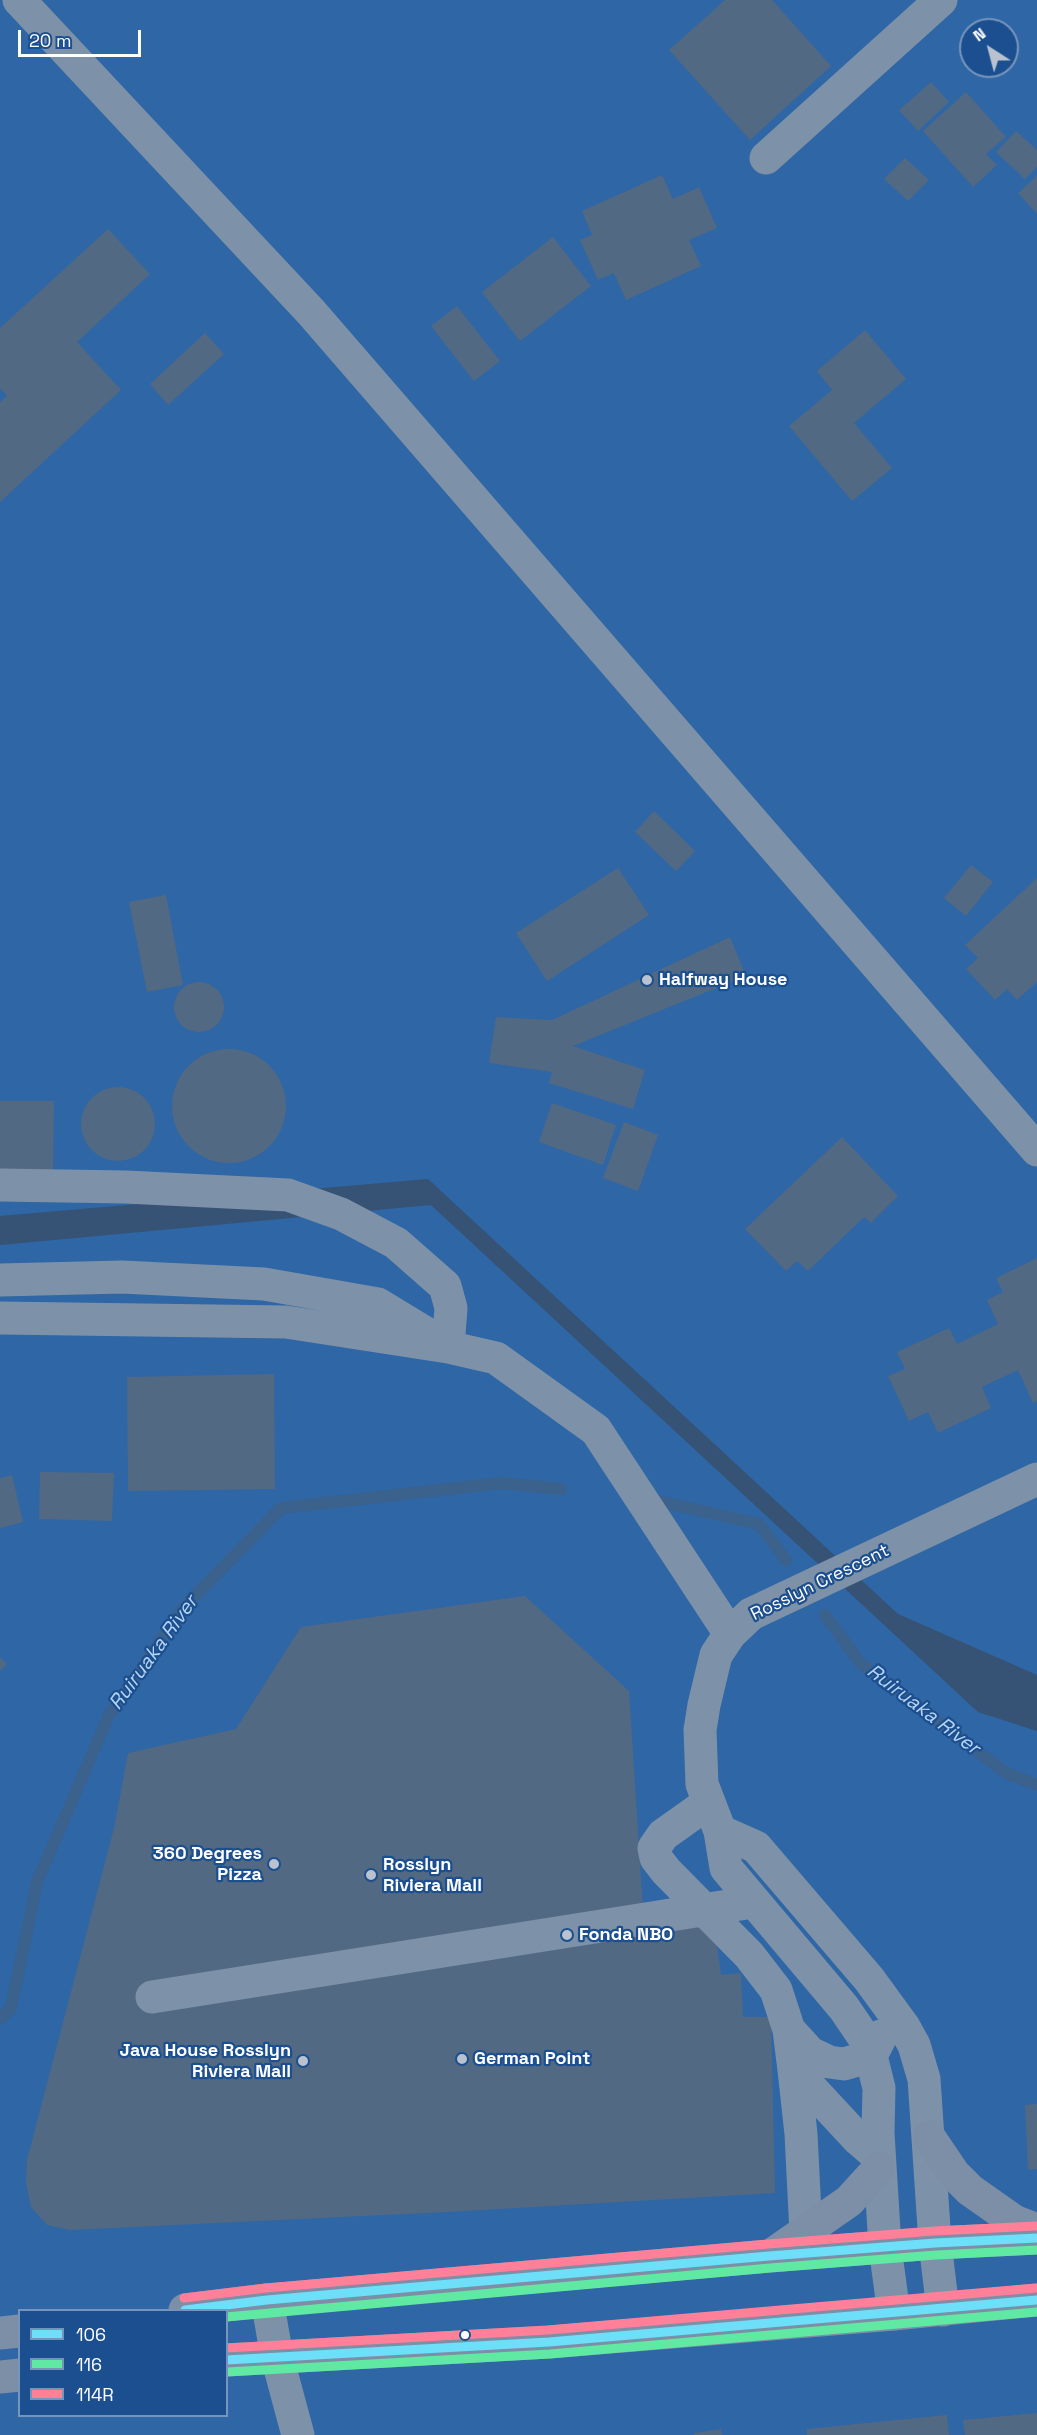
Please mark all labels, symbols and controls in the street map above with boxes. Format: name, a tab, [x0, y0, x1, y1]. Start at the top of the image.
scale bar	[21, 18, 144, 56]
north arrow	[959, 18, 1019, 78]
text: N	[969, 23, 990, 46]
text: 20 m	[29, 29, 72, 52]
place label: Halfway House	[659, 969, 788, 991]
marker: Halfway House	[640, 973, 654, 987]
street label: Rosslyn Crescent	[747, 1540, 893, 1626]
water label: Ruiruaka River	[104, 1591, 204, 1715]
water label: Ruiruaka River	[862, 1660, 984, 1760]
place label: 360 Degrees Pizza	[153, 1843, 262, 1886]
place label: Rosslyn Riviera Mall	[383, 1854, 482, 1896]
marker: 360 Degrees Pizza	[267, 1857, 281, 1871]
marker: Rosslyn Riviera Mall	[364, 1868, 378, 1882]
place label: Fonda NBO	[579, 1924, 673, 1946]
marker: Fonda NBO	[560, 1928, 574, 1942]
place label: Java House Rosslyn Riviera Mall	[120, 2040, 291, 2082]
place label: German Point	[474, 2048, 590, 2070]
marker: German Point	[455, 2052, 469, 2066]
marker: Java House Rosslyn Riviera Mall	[296, 2054, 310, 2068]
legend	[18, 2309, 228, 2417]
text: 106	[76, 2323, 106, 2346]
unlabelled marker	[459, 2329, 471, 2341]
text: 116	[76, 2353, 102, 2376]
text: 114R	[76, 2383, 114, 2406]

